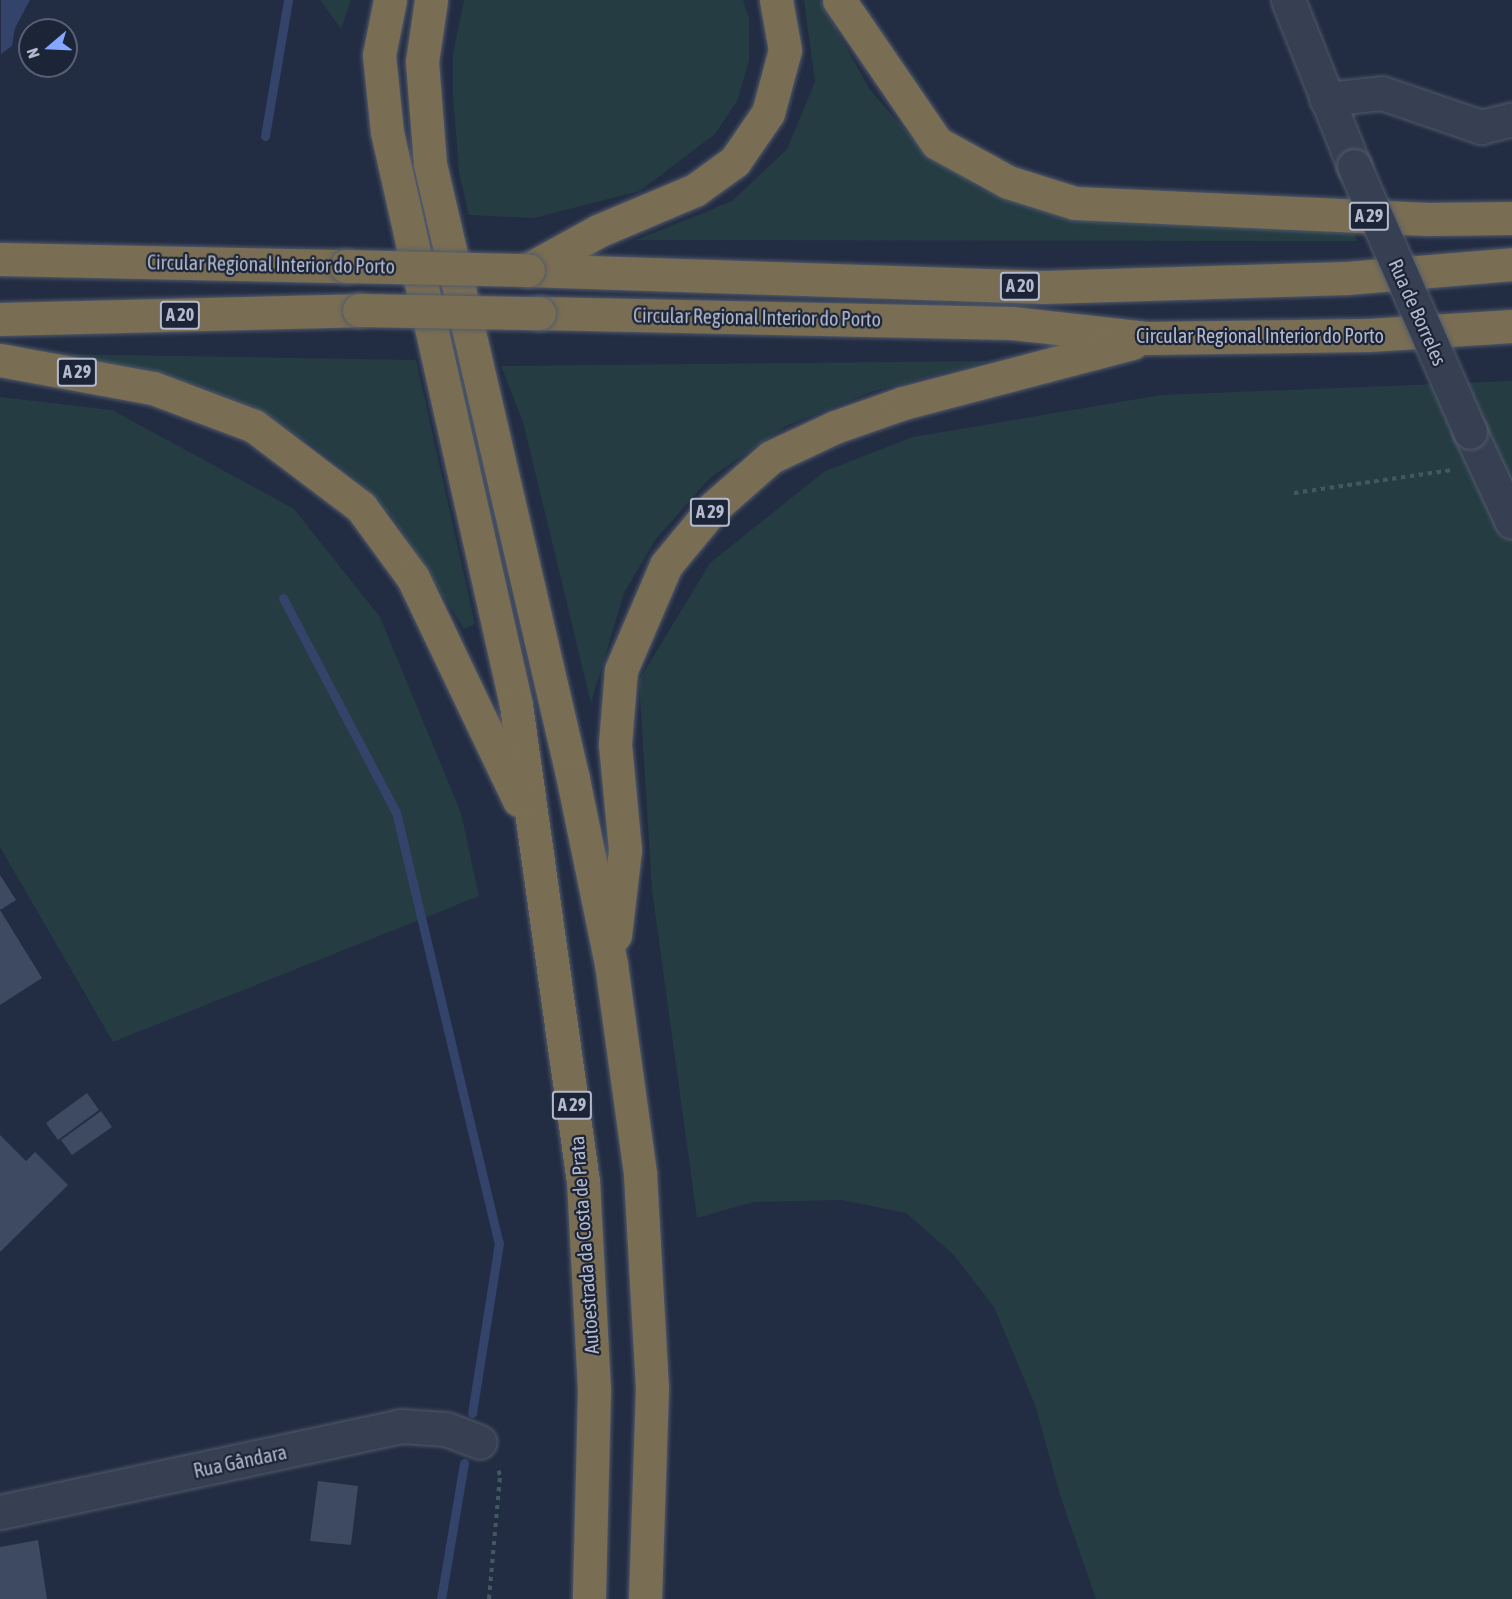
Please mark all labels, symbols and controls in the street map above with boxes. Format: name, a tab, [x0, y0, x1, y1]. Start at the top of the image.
north arrow	[18, 18, 78, 78]
text: N	[23, 46, 43, 61]
road number: A 29	[1348, 201, 1390, 231]
street label: Circular Regional Interior do Porto	[147, 250, 395, 278]
street label: Rua de Borreles	[1384, 255, 1452, 369]
road number: A 20	[999, 271, 1041, 301]
road number: A 20	[159, 300, 201, 330]
street label: Circular Regional Interior do Porto	[633, 303, 881, 331]
street label: Circular Regional Interior do Porto	[1136, 323, 1384, 347]
road number: A 29	[56, 357, 98, 387]
road number: A 29	[689, 497, 731, 527]
road number: A 29	[551, 1090, 593, 1120]
street label: Autoestrada da Costa de Prata	[564, 1135, 604, 1355]
street label: Rua Gândara	[191, 1439, 289, 1483]

